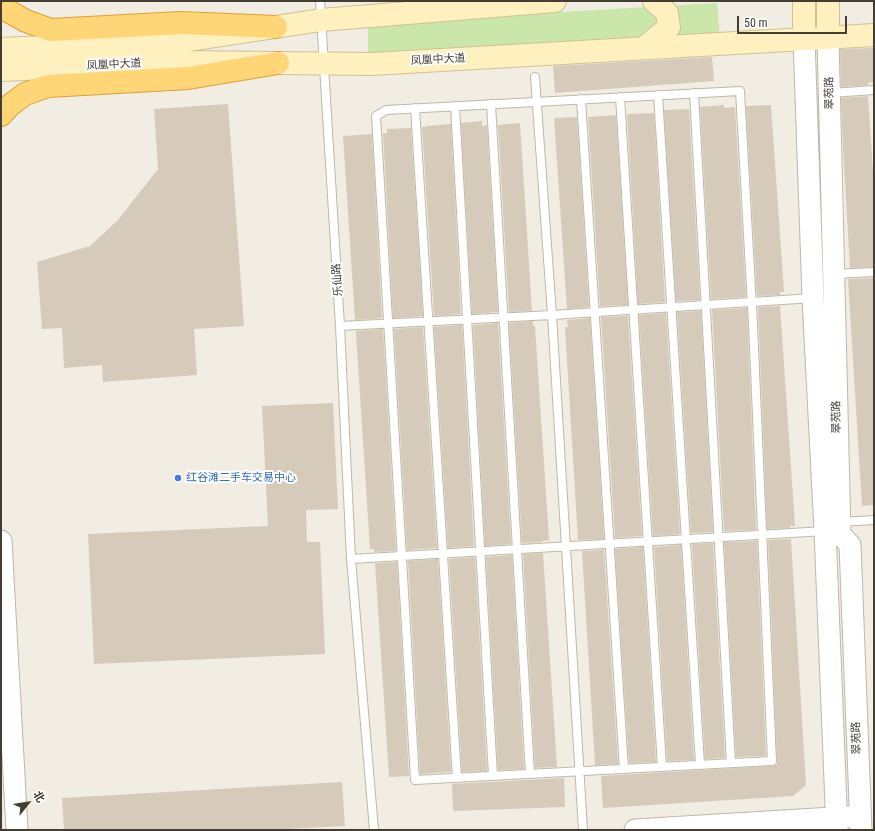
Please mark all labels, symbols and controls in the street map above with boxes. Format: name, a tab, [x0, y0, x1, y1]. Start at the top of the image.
scale bar	[739, 8, 849, 34]
text: 50 m	[744, 16, 768, 30]
street label: 凤凰中大道	[410, 52, 466, 68]
street label: 凤凰中大道	[86, 57, 142, 73]
street label: 翠苑路	[823, 76, 837, 110]
street label: 乐仙路	[330, 263, 346, 297]
street label: 翠苑路	[830, 400, 844, 434]
place label: 红谷滩二手车交易中心	[186, 471, 296, 485]
marker: 红谷滩二手车交易中心	[173, 473, 183, 483]
street label: 翠苑路	[850, 721, 864, 755]
north arrow	[8, 783, 48, 823]
text: 北	[30, 789, 47, 805]

